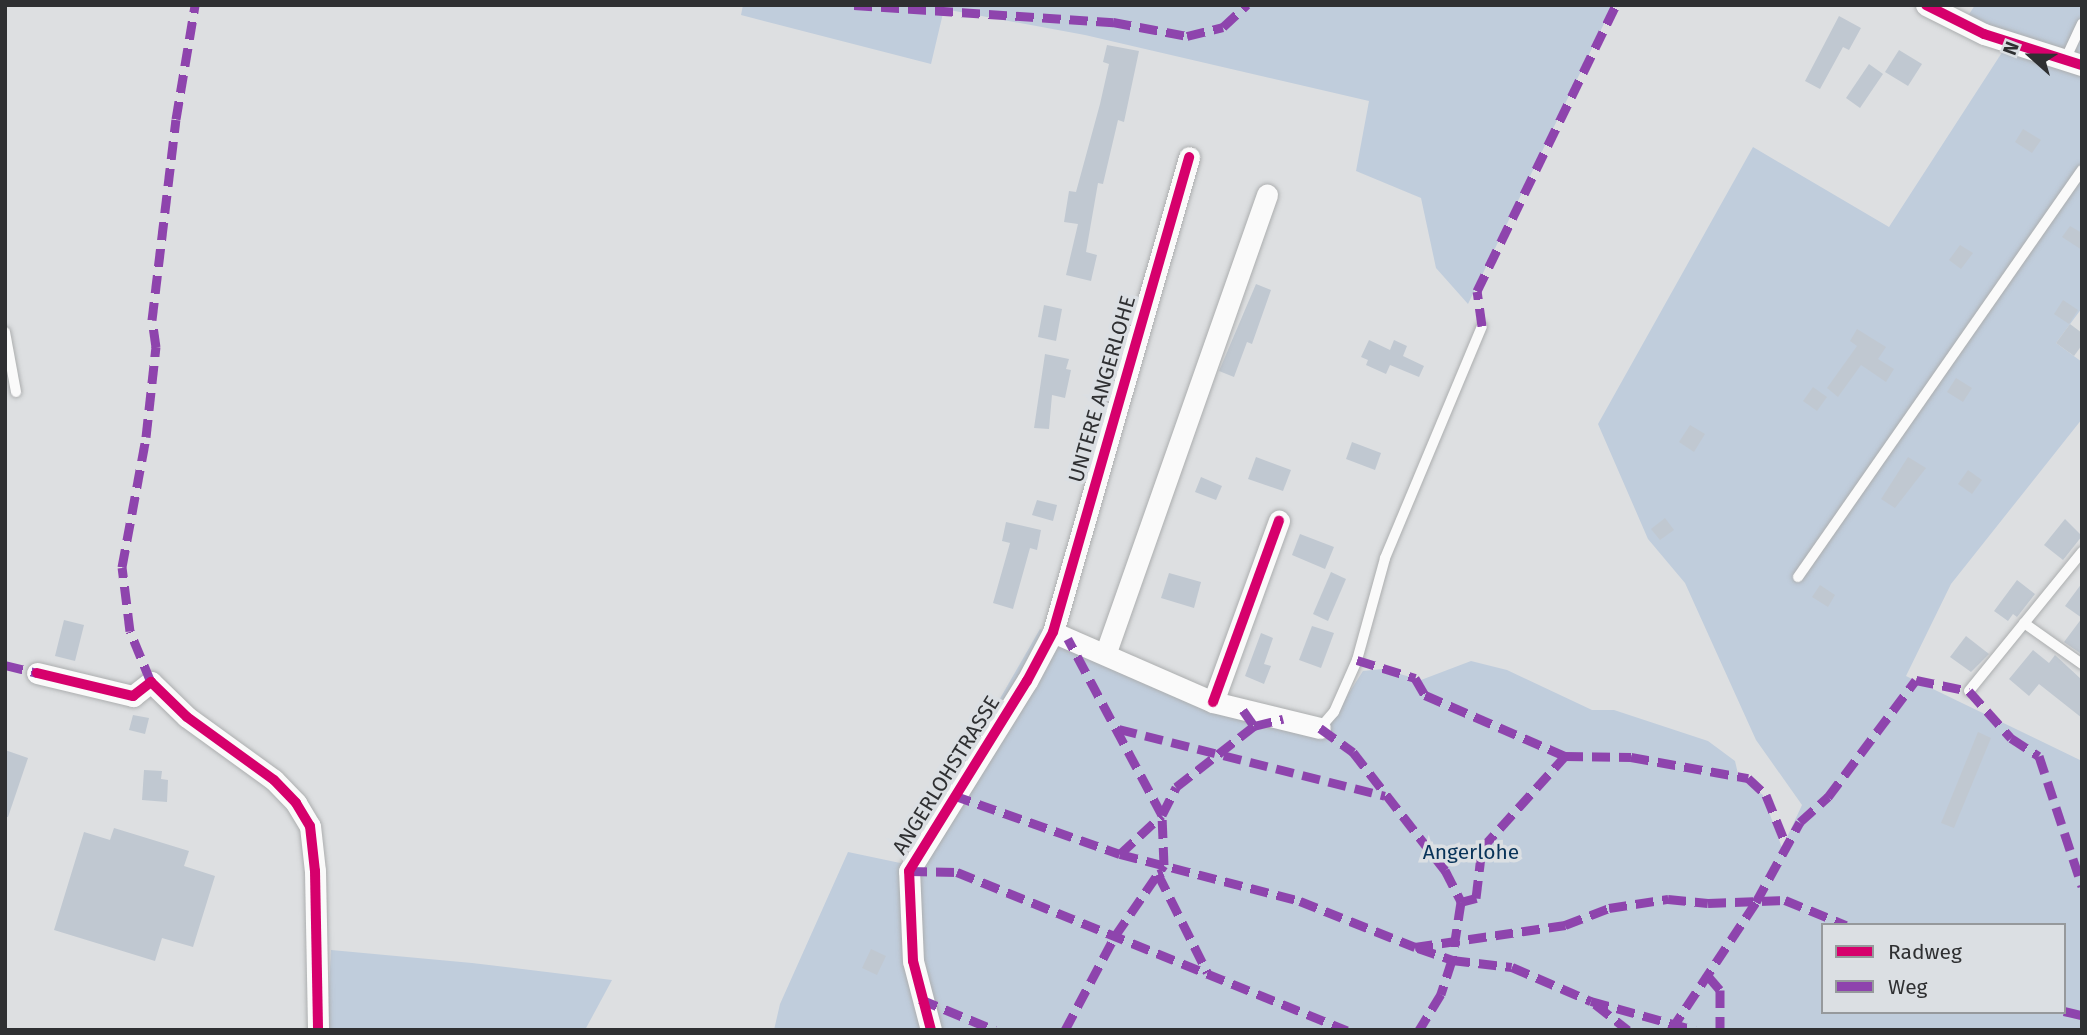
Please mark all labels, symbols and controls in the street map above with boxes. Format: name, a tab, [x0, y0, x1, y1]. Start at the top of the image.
north arrow	[1996, 21, 2066, 91]
text: N	[1998, 38, 2024, 58]
street label: UNTERE ANGERLOHE	[1063, 293, 1141, 485]
street label: ANGERLOHSTRASSE	[887, 691, 1005, 859]
park label: Angerlohe	[1423, 839, 1519, 865]
legend	[1821, 923, 2066, 1014]
text: Radweg	[1888, 939, 1962, 965]
text: Weg	[1888, 974, 1928, 1000]

